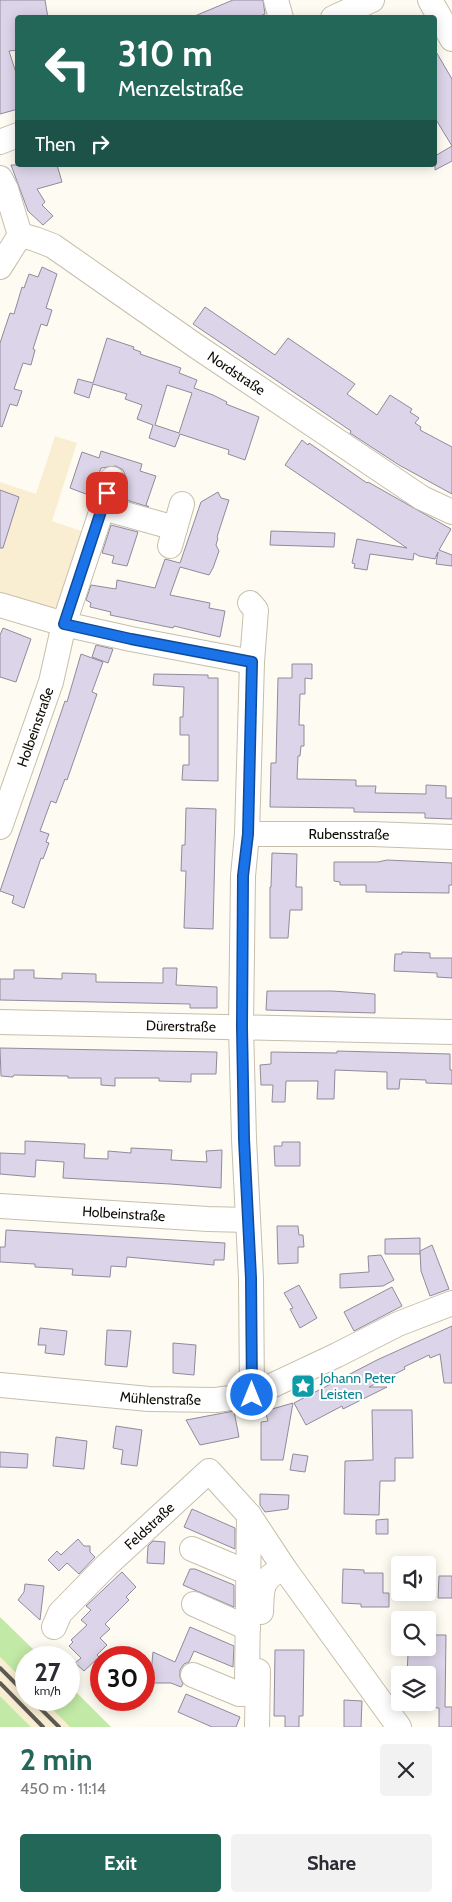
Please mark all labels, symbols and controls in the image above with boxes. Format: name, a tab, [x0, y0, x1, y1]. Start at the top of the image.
text: 310 m	[118, 32, 213, 75]
icon: left	[35, 35, 100, 100]
text: Menzelstraße	[118, 75, 243, 102]
icon: right	[86, 130, 114, 158]
text: Then	[35, 133, 76, 156]
street label: Nordstraße	[204, 347, 269, 399]
pin	[86, 472, 128, 514]
icon: arrive	[93, 479, 121, 507]
street label: Holbeinstraße	[13, 685, 57, 769]
street label: Rubensstraße	[309, 825, 390, 844]
street label: Dürerstraße	[146, 1016, 216, 1036]
street label: Holbeinstraße	[82, 1202, 166, 1225]
position arrow	[225, 1368, 277, 1420]
place label: Johann Peter Leisten	[319, 1369, 396, 1403]
place icon: Johann Peter Leisten	[290, 1373, 316, 1399]
street label: Mühlenstraße	[119, 1387, 201, 1409]
street label: Feldstraße	[121, 1498, 178, 1553]
map controls	[391, 1556, 436, 1711]
button: sound	[391, 1556, 436, 1601]
button: search	[391, 1611, 436, 1656]
speed limit sign: 30	[90, 1646, 155, 1711]
text: 27	[35, 1657, 60, 1687]
button: layers	[391, 1666, 436, 1711]
text: km/h	[34, 1683, 61, 1698]
text: 2 min	[20, 1741, 92, 1778]
button: close	[380, 1744, 432, 1796]
text: 450 m · 11:14	[20, 1779, 106, 1798]
button: Exit	[20, 1834, 221, 1892]
button: Share	[231, 1834, 432, 1892]

